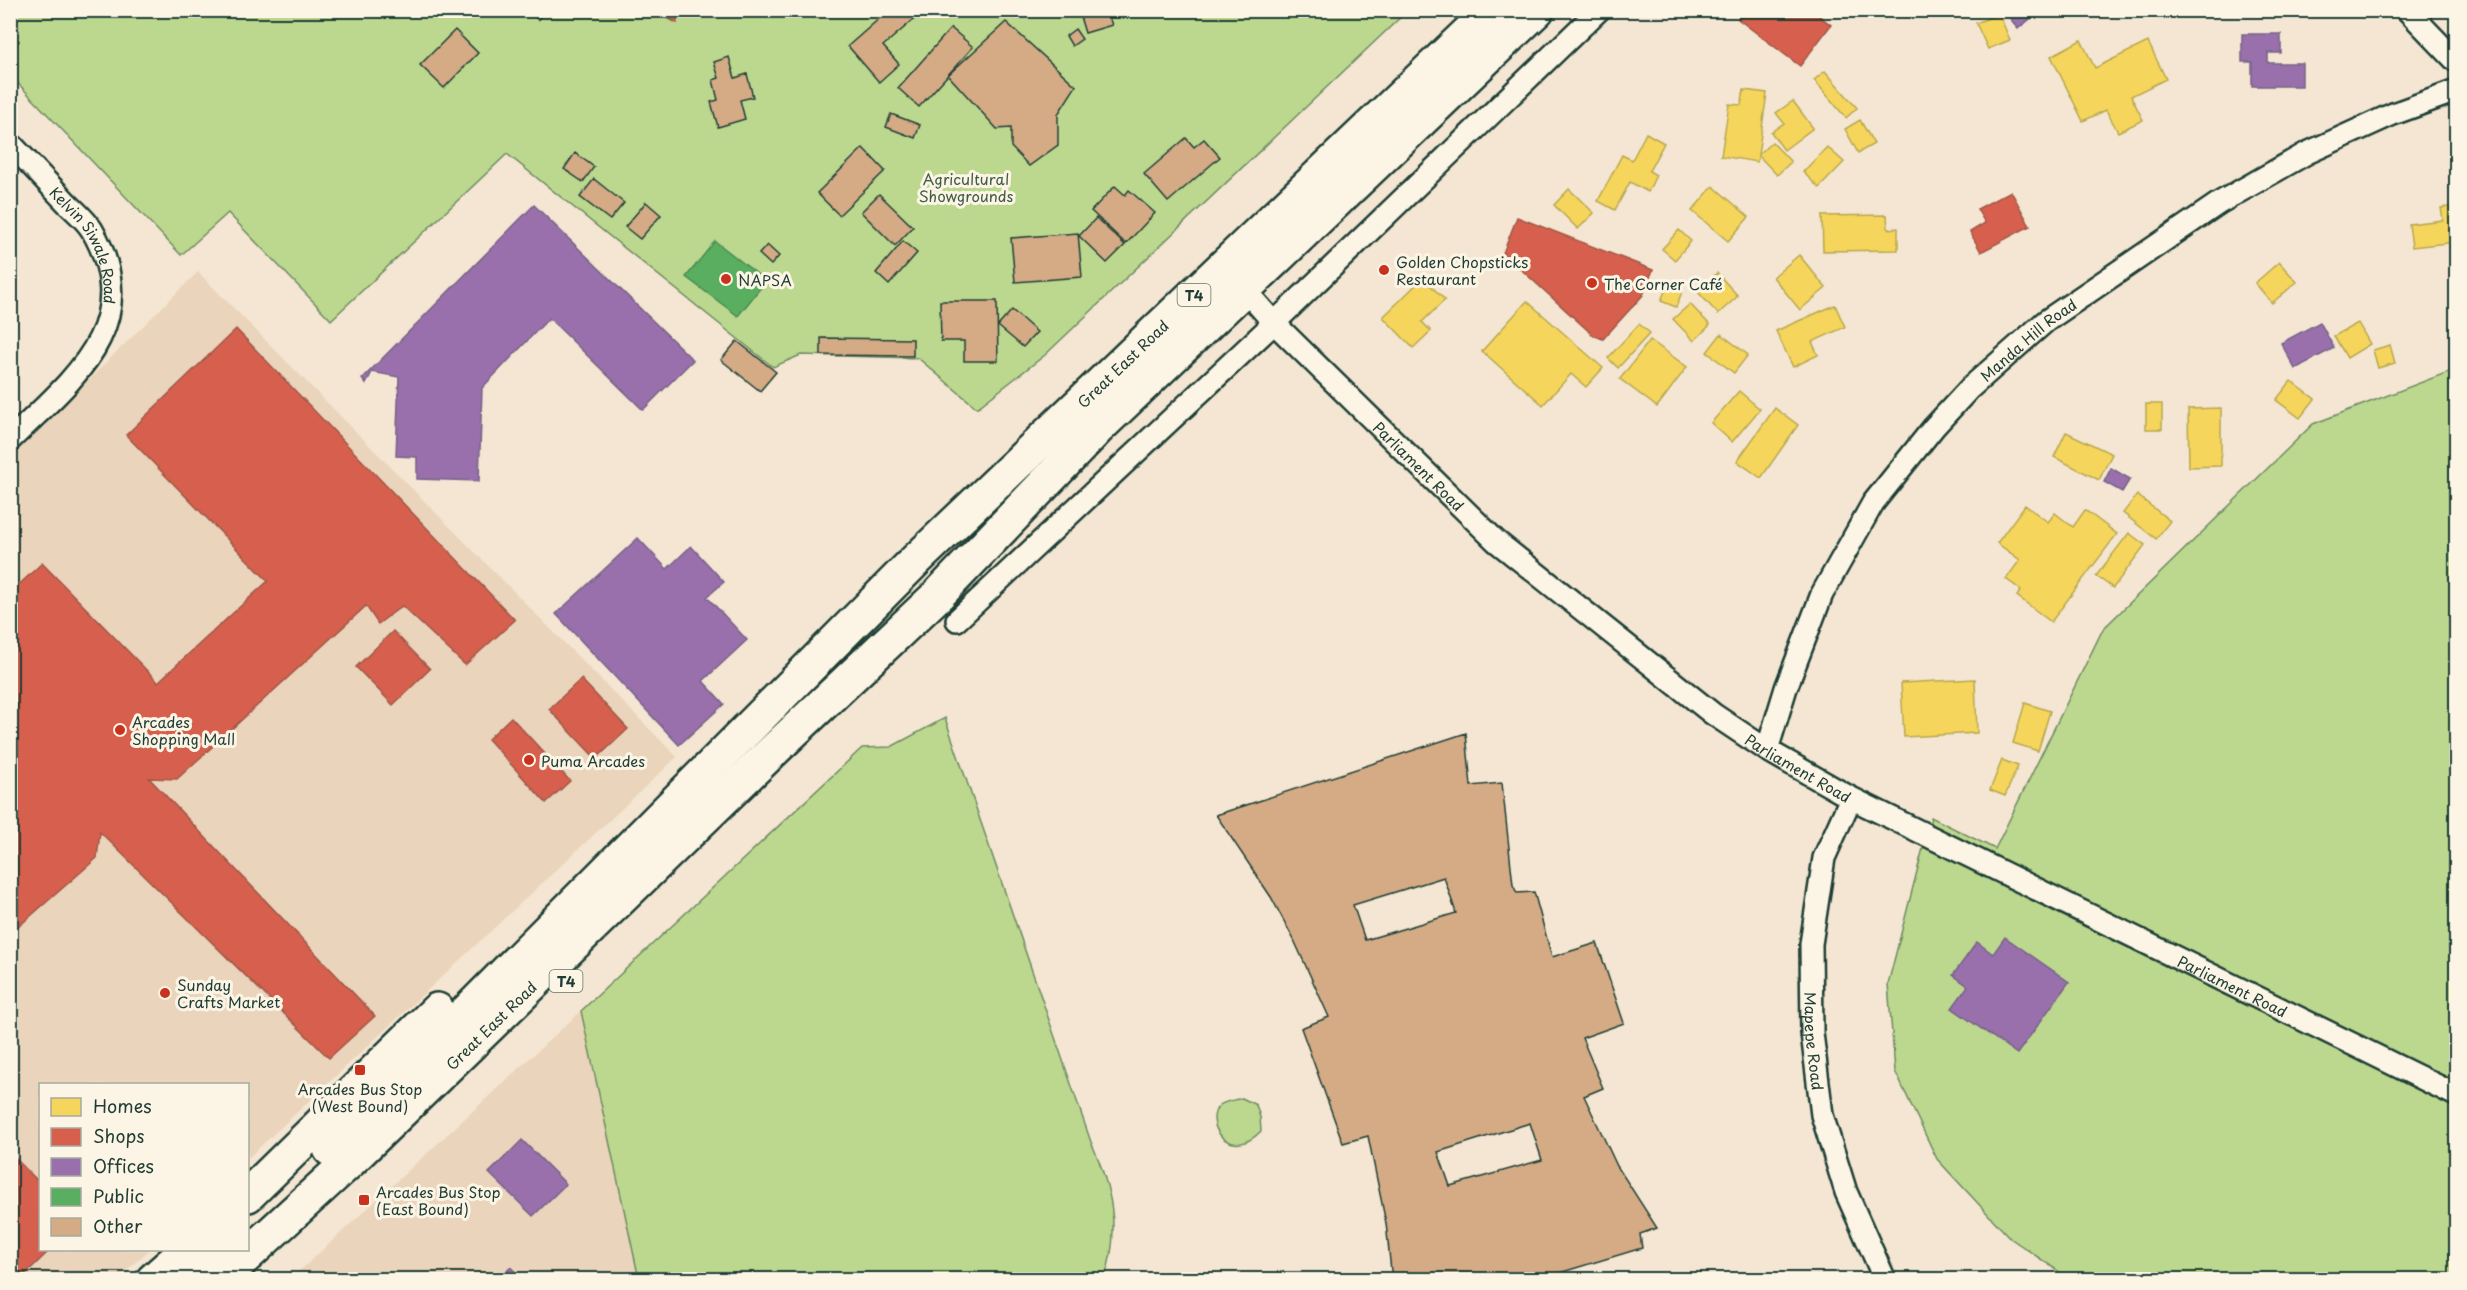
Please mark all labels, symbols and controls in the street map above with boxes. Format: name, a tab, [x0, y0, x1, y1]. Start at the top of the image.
park label: Agricultural Showgrounds	[919, 167, 1014, 207]
street label: Kelvin Siwale Road	[45, 181, 122, 305]
place label: Golden Chopsticks Restaurant	[1396, 250, 1528, 290]
marker: Golden Chopsticks Restaurant	[1377, 263, 1391, 277]
place label: NAPSA	[738, 268, 792, 291]
marker: NAPSA	[719, 272, 733, 286]
place label: The Corner Café	[1604, 272, 1723, 295]
marker: The Corner Café	[1585, 276, 1599, 290]
road number: T4	[1178, 284, 1210, 306]
street label: Manda Hill Road	[1974, 292, 2081, 386]
street label: Great East Road	[1071, 314, 1173, 413]
street label: Parliament Road	[1369, 416, 1470, 516]
place label: Arcades Shopping Mall	[132, 710, 235, 750]
marker: Arcades Shopping Mall	[113, 723, 127, 737]
street label: Parliament Road	[1741, 727, 1856, 808]
place label: Puma Arcades	[541, 749, 645, 772]
marker: Puma Arcades	[522, 753, 536, 767]
street label: Parliament Road	[2174, 949, 2292, 1022]
road number: T4	[550, 970, 582, 992]
place label: Sunday Crafts Market	[177, 973, 280, 1013]
street label: Great East Road	[440, 975, 541, 1074]
marker: Sunday Crafts Market	[158, 986, 172, 1000]
street label: Mapepe Road	[1800, 992, 1830, 1092]
marker: Arcades Bus Stop (West Bound)	[353, 1063, 367, 1077]
place label: Arcades Bus Stop (West Bound)	[298, 1077, 422, 1117]
legend	[39, 1083, 249, 1251]
text: Homes	[93, 1092, 151, 1119]
text: Shops	[93, 1122, 144, 1149]
text: Offices	[93, 1152, 154, 1179]
place label: Arcades Bus Stop (East Bound)	[376, 1180, 501, 1220]
text: Public	[93, 1182, 144, 1209]
marker: Arcades Bus Stop (East Bound)	[357, 1193, 371, 1207]
text: Other	[93, 1212, 143, 1239]

